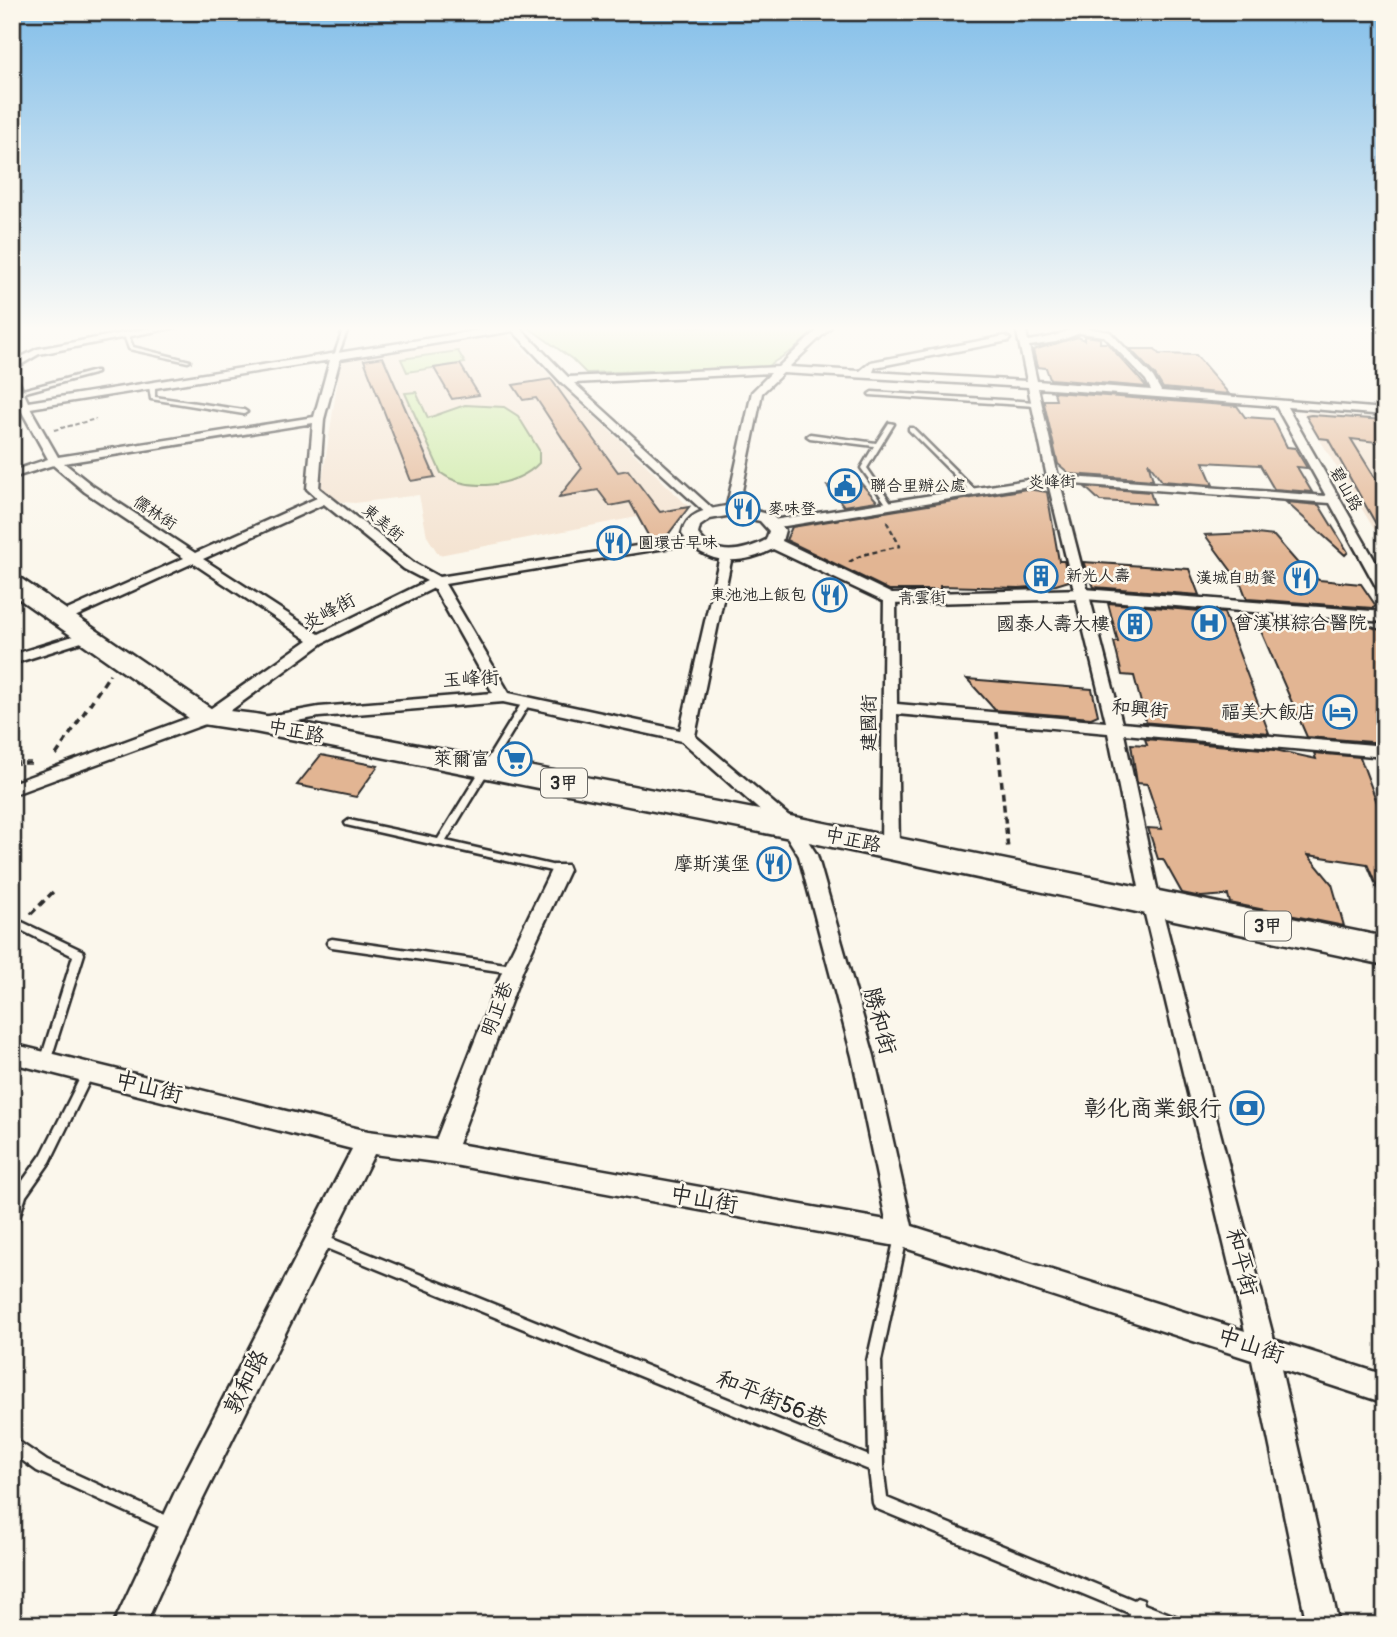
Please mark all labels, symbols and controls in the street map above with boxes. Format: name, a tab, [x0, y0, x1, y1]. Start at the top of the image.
street label: 碧山路	[1326, 463, 1366, 515]
public building icon: 聯合里辦公處	[826, 467, 864, 505]
street label: 炎峰街	[1028, 472, 1076, 492]
place label: 聯合里辦公處	[870, 476, 966, 496]
restaurant icon: 麥味登	[724, 490, 762, 528]
street label: 儒林街	[129, 492, 181, 534]
place label: 麥味登	[768, 499, 816, 519]
street label: 東美街	[358, 500, 408, 546]
restaurant icon: 圓環古早味	[595, 524, 633, 562]
place label: 圓環古早味	[638, 533, 718, 553]
building icon: 新光人壽	[1022, 557, 1060, 595]
restaurant icon: 漢城自助餐	[1282, 559, 1320, 597]
place label: 新光人壽	[1066, 566, 1130, 586]
place label: 漢城自助餐	[1196, 568, 1276, 588]
restaurant icon: 東池池上飯包	[811, 576, 849, 614]
place label: 東池池上飯包	[710, 585, 806, 605]
street label: 青雲街	[898, 587, 946, 609]
street label: 炎峰街	[298, 588, 360, 636]
hospital icon: 曾漢棋綜合醫院	[1190, 604, 1228, 642]
building icon: 國泰人壽大樓	[1116, 605, 1154, 643]
place label: 曾漢棋綜合醫院	[1234, 611, 1367, 635]
place label: 國泰人壽大樓	[996, 612, 1110, 636]
street label: 玉峰街	[442, 666, 500, 692]
hotel icon: 福美大飯店	[1321, 693, 1359, 731]
street label: 建國街	[857, 694, 881, 752]
street label: 和興街	[1111, 695, 1169, 723]
place label: 福美大飯店	[1221, 700, 1316, 724]
street label: 中正路	[266, 714, 326, 748]
supermarket icon: 萊爾富	[496, 740, 534, 778]
place label: 萊爾富	[433, 747, 490, 771]
road number: 3甲	[541, 768, 587, 798]
street label: 中正路	[823, 822, 883, 858]
restaurant icon: 摩斯漢堡	[755, 845, 793, 883]
place label: 摩斯漢堡	[674, 852, 750, 876]
road number: 3甲	[1245, 911, 1291, 940]
street label: 明正巷	[476, 978, 518, 1040]
street label: 勝和街	[857, 984, 903, 1058]
street label: 中山街	[112, 1065, 186, 1109]
bank icon: 彰化商業銀行	[1228, 1089, 1266, 1127]
place label: 彰化商業銀行	[1084, 1094, 1222, 1123]
street label: 中山街	[668, 1179, 740, 1219]
street label: 和平街	[1220, 1225, 1264, 1299]
street label: 中山街	[1214, 1321, 1288, 1369]
street label: 敦和路	[217, 1345, 275, 1419]
street label: 和平街56巷	[712, 1363, 833, 1435]

